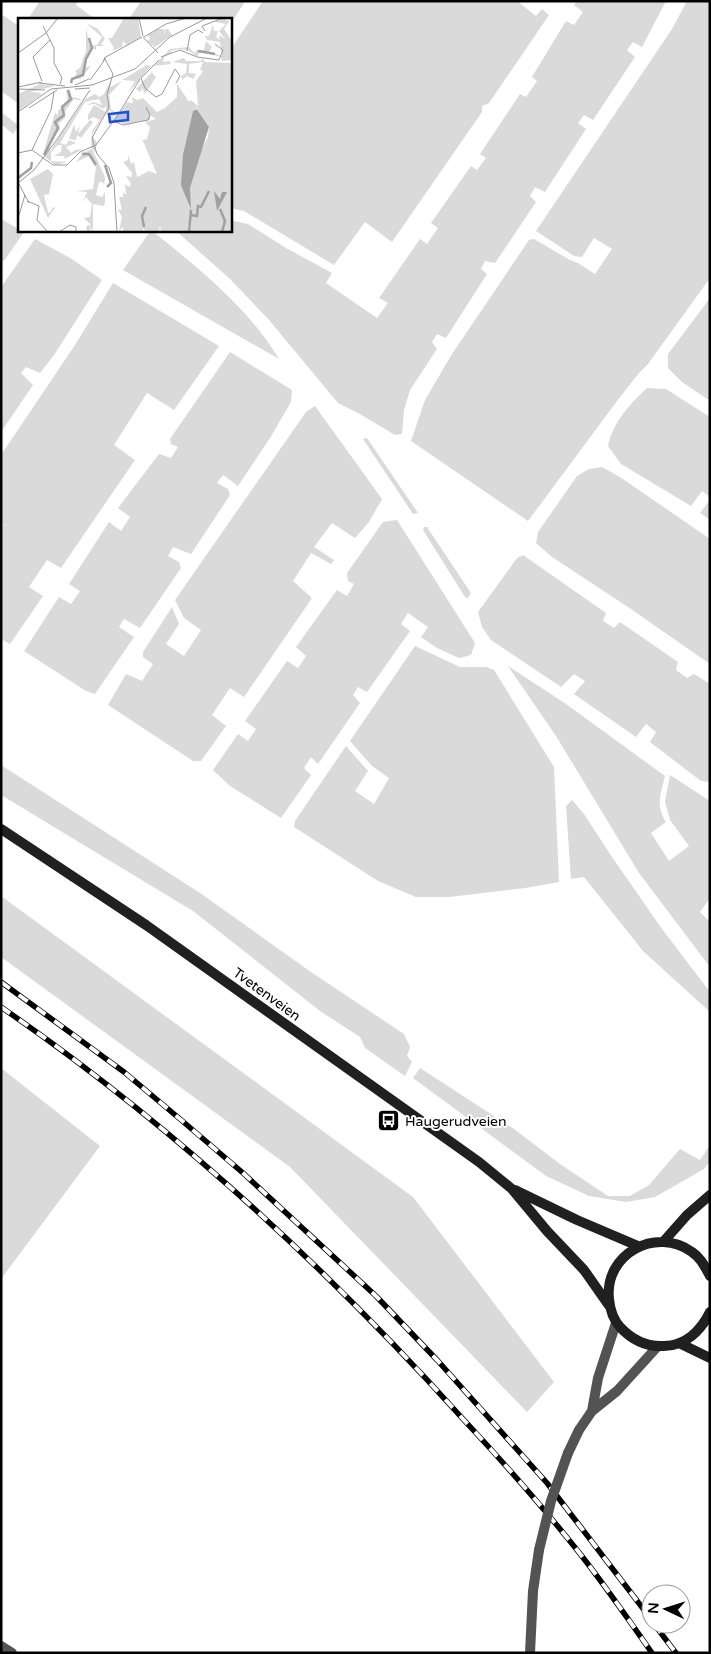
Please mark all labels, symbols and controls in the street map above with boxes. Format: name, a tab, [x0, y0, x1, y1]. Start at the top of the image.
inset map	[18, 18, 231, 231]
street label: Tvetenveien	[230, 964, 304, 1025]
bus stop icon: Haugerudveien	[377, 1109, 401, 1133]
place label: Haugerudveien	[405, 1113, 507, 1130]
north arrow	[641, 1584, 691, 1634]
text: N	[645, 1602, 662, 1614]

